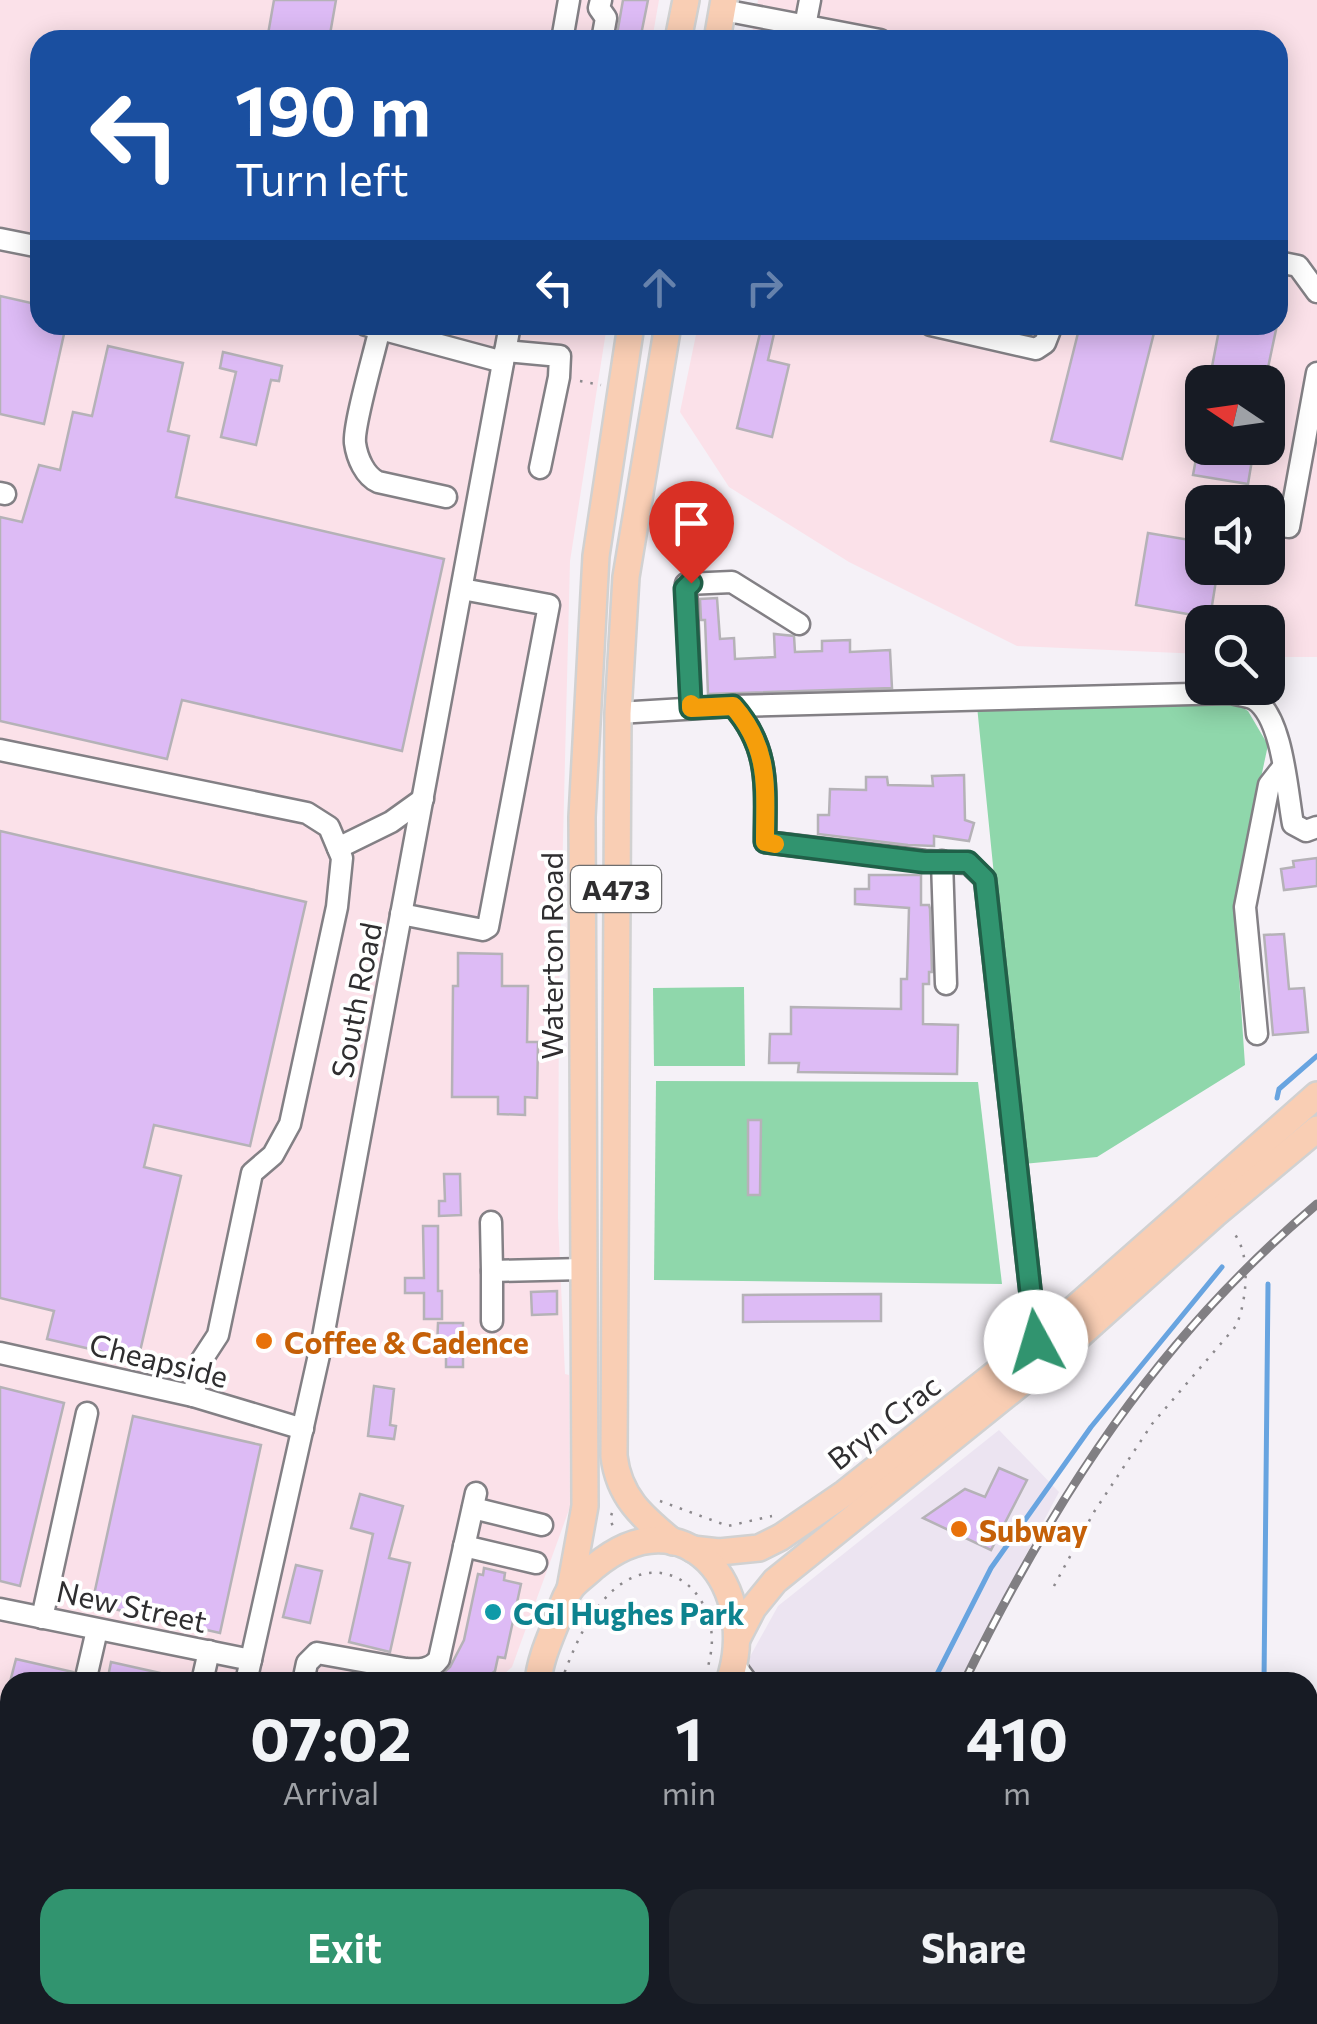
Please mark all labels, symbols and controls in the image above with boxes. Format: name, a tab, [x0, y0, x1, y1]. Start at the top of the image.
text: 190 m	[235, 65, 431, 150]
icon: left	[70, 70, 200, 200]
text: Turn left	[235, 150, 409, 205]
icon: left	[527, 260, 582, 315]
icon: ahead	[632, 260, 687, 315]
icon: right	[737, 260, 792, 315]
north arrow	[1185, 365, 1285, 465]
map controls	[1185, 365, 1285, 705]
pin	[649, 481, 734, 584]
button: sound	[1185, 485, 1285, 585]
icon: arrive	[664, 496, 719, 551]
button: search	[1185, 605, 1285, 705]
street label: Waterton Road	[532, 852, 569, 1060]
road number: A473	[571, 866, 661, 912]
street label: South Road	[322, 919, 388, 1081]
position arrow	[984, 1290, 1088, 1394]
place label: Coffee & Cadence	[284, 1323, 529, 1360]
street label: Cheapside	[86, 1324, 232, 1394]
marker: Coffee & Cadence	[253, 1330, 275, 1352]
street label: Bryn Crac	[819, 1366, 947, 1476]
place label: Subway	[979, 1511, 1088, 1548]
marker: Subway	[948, 1518, 970, 1540]
street label: New Street	[54, 1571, 210, 1639]
place label: CGI Hughes Park	[513, 1594, 744, 1631]
marker: CGI Hughes Park	[482, 1601, 504, 1623]
text: 07:02	[250, 1700, 412, 1773]
text: 1	[675, 1700, 702, 1773]
text: 410	[966, 1700, 1068, 1773]
text: Arrival	[282, 1772, 379, 1812]
text: min	[662, 1772, 716, 1812]
text: m	[1003, 1772, 1031, 1812]
button: Exit	[40, 1889, 649, 2004]
button: Share	[669, 1889, 1278, 2004]

